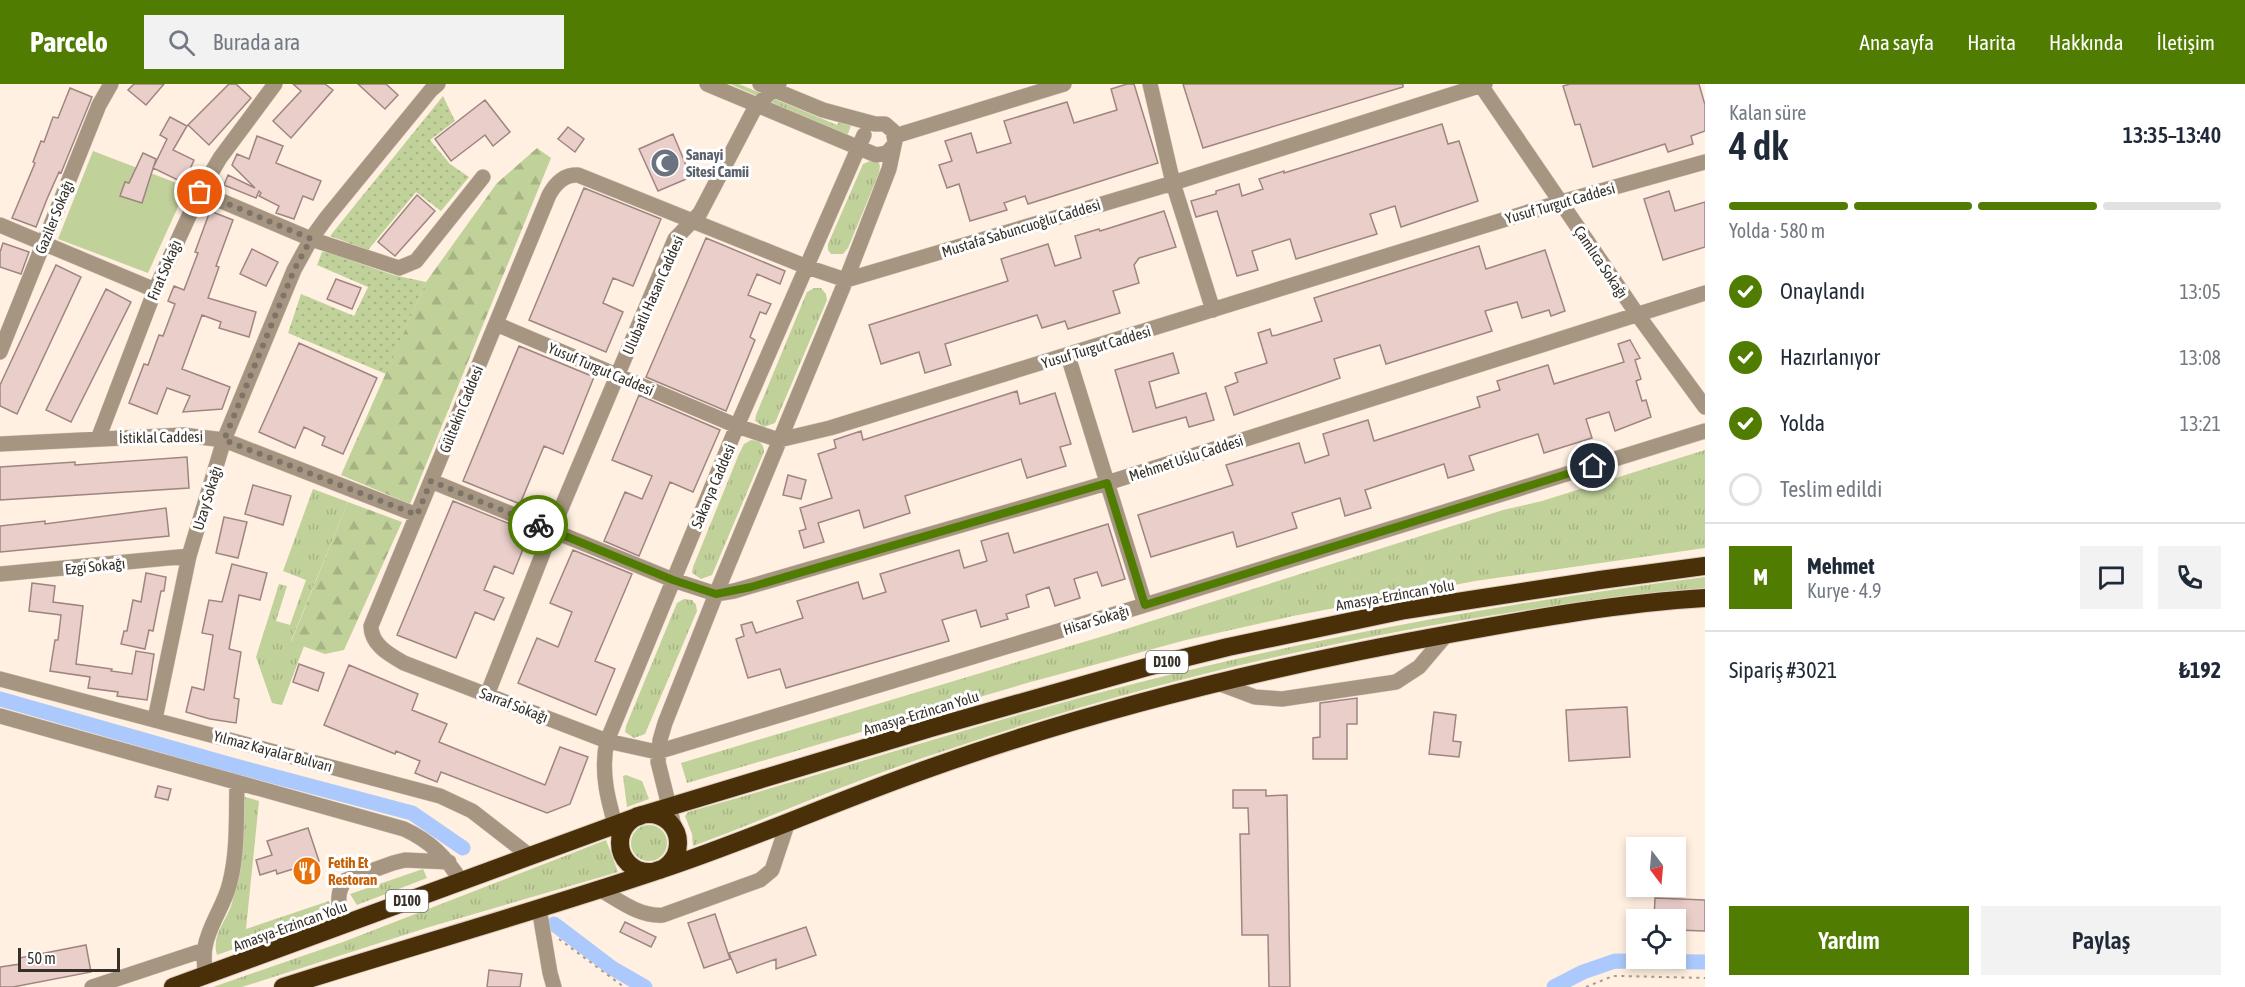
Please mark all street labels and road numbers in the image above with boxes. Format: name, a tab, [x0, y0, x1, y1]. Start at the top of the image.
street label: Gaziler Sokağı	[32, 178, 76, 256]
street label: Yusuf Turgut Caddesi	[1503, 179, 1617, 227]
street label: Mustafa Sabuncuoğlu Caddesi	[940, 196, 1102, 260]
street label: Çamlıca Sokağı	[1571, 223, 1631, 301]
street label: Ulubatlı Hasan Caddesi	[619, 233, 687, 357]
street label: Fırat Sokağı	[144, 237, 184, 303]
street label: Yusuf Turgut Caddesi	[1039, 322, 1153, 372]
street label: Yusuf Turgut Caddesi	[546, 339, 656, 399]
street label: Gültekin Caddesi	[436, 363, 486, 455]
street label: İstiklal Caddesi	[119, 428, 203, 446]
street label: Mehmet Uslu Caddesi	[1127, 432, 1245, 484]
street label: Sakarya Caddesi	[688, 441, 738, 531]
street label: Uzay Sokağı	[189, 464, 225, 532]
street label: Ezgi Sokağı	[64, 554, 126, 578]
street label: Amasya-Erzincan Yolu	[1334, 576, 1456, 614]
street label: Hisar Sokağı	[1061, 602, 1131, 638]
road number: D100	[1146, 651, 1188, 673]
street label: Sarraf Sokağı	[477, 684, 551, 726]
street label: Amasya-Erzincan Yolu	[861, 687, 981, 739]
street label: Yılmaz Kayalar Bulvarı	[212, 727, 334, 775]
road number: D100	[386, 890, 428, 912]
street label: Amasya-Erzincan Yolu	[231, 897, 349, 955]

